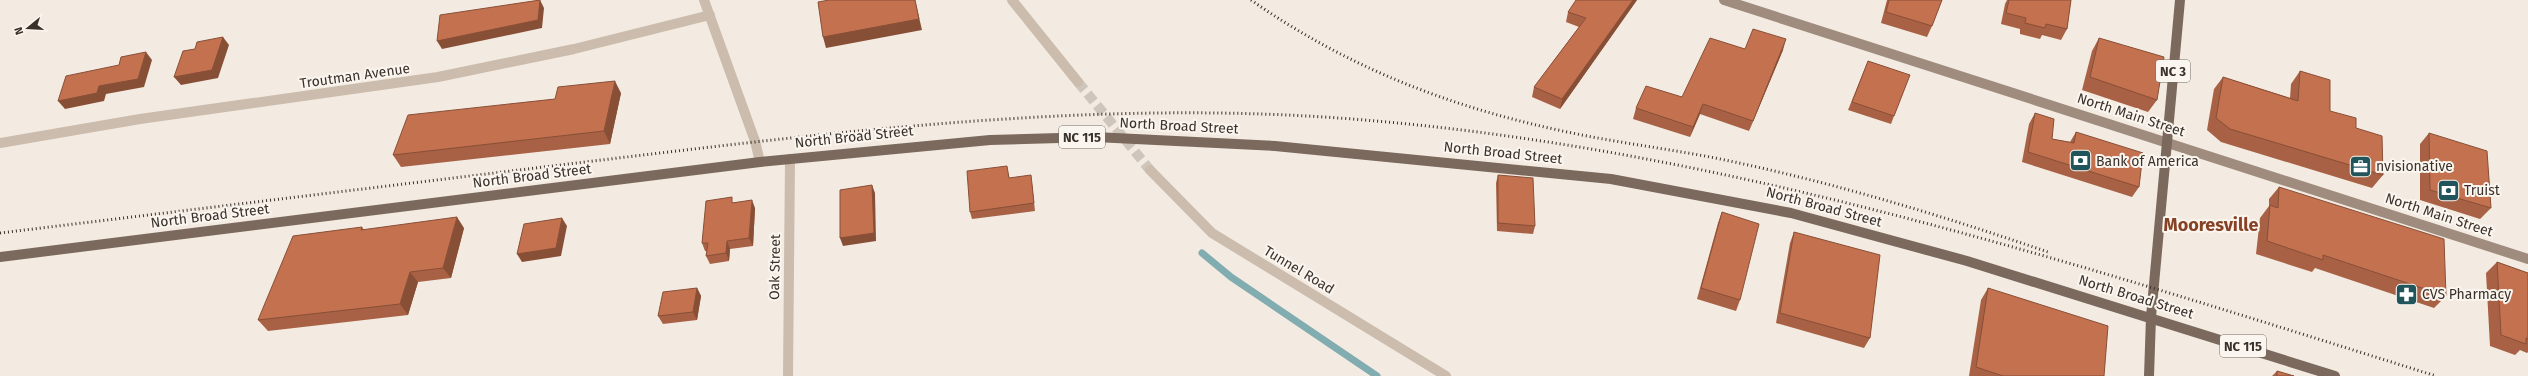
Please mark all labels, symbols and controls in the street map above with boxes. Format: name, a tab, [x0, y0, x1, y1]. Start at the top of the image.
north arrow	[8, 8, 48, 48]
text: N	[12, 25, 26, 36]
street label: Troutman Avenue	[299, 60, 411, 92]
road number: NC 3	[2156, 60, 2190, 82]
street label: North Main Street	[2075, 90, 2188, 141]
street label: North Broad Street	[1119, 114, 1240, 138]
street label: North Broad Street	[794, 122, 915, 152]
road number: NC 115	[1059, 126, 1105, 148]
street label: North Broad Street	[1443, 138, 1564, 168]
bank icon: Bank of America	[2067, 148, 2093, 174]
place label: Bank of America	[2096, 153, 2199, 170]
office icon: nvisionative	[2347, 153, 2373, 179]
place label: nvisionative	[2376, 158, 2453, 175]
street label: North Broad Street	[472, 160, 593, 192]
bank icon: Truist	[2436, 177, 2462, 203]
place label: Truist	[2464, 182, 2501, 199]
street label: North Broad Street	[1764, 183, 1885, 231]
street label: North Main Street	[2383, 190, 2496, 241]
street label: North Broad Street	[150, 200, 271, 232]
district label: Mooresville	[2164, 214, 2259, 236]
street label: Oak Street	[766, 233, 784, 300]
street label: Tunnel Road	[1261, 242, 1337, 298]
street label: North Broad Street	[2076, 271, 2196, 323]
pharmacy icon: CVS Pharmacy	[2394, 281, 2420, 307]
place label: CVS Pharmacy	[2422, 286, 2511, 303]
road number: NC 115	[2220, 335, 2266, 357]

